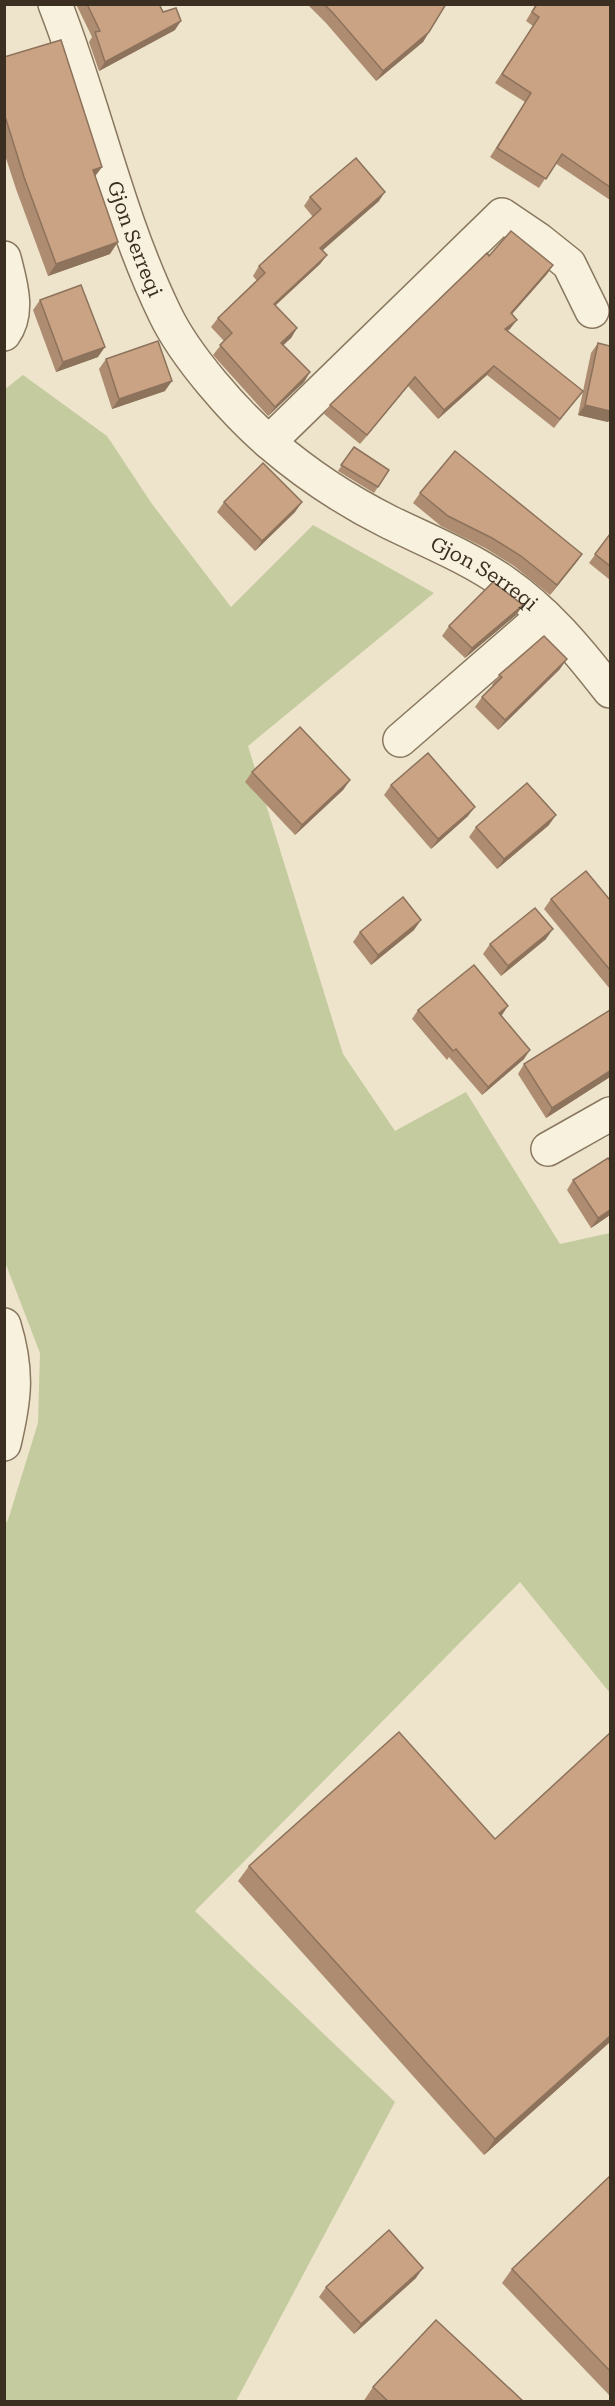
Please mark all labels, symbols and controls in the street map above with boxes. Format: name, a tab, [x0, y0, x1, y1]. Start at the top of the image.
street label: Gjon Serreqi	[102, 178, 167, 301]
street label: Gjon Serreqi	[427, 531, 543, 616]

